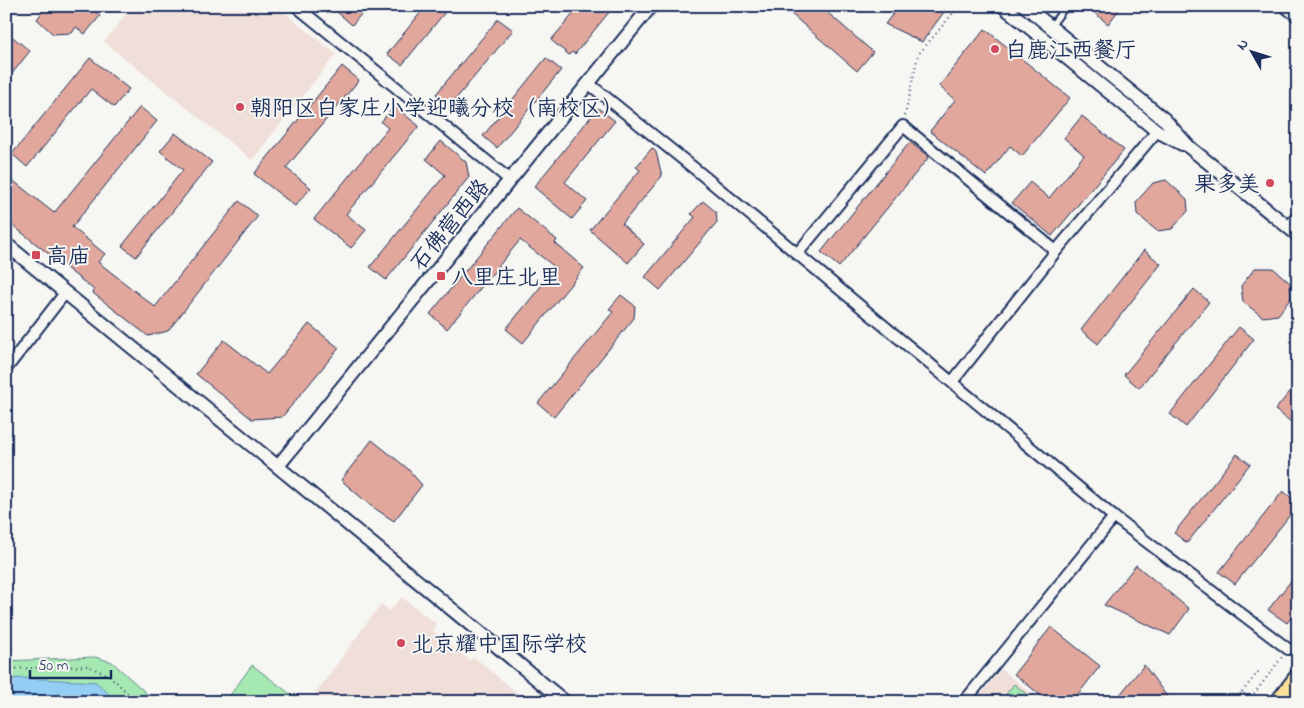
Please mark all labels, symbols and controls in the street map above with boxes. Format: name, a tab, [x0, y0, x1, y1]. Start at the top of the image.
north arrow	[1226, 28, 1276, 78]
text: N	[1232, 34, 1254, 55]
place label: 白鹿江西餐厅	[1005, 36, 1137, 68]
marker: 白鹿江西餐厅	[989, 43, 1001, 55]
place label: 朝阳区白家庄小学迎曦分校（南校区）	[250, 94, 624, 126]
marker: 朝阳区白家庄小学迎曦分校（南校区）	[234, 101, 246, 113]
place label: 果多美	[1194, 170, 1260, 202]
street label: 石佛营西路	[404, 173, 498, 279]
marker: 果多美	[1264, 177, 1276, 189]
place label: 高庙	[46, 242, 90, 274]
marker: 高庙	[30, 249, 42, 261]
place label: 八里庄北里	[451, 263, 561, 295]
marker: 八里庄北里	[435, 270, 447, 282]
place label: 北京耀中国际学校	[411, 630, 587, 662]
marker: 北京耀中国际学校	[395, 637, 407, 649]
scale bar	[30, 648, 111, 680]
text: 50 m	[38, 655, 69, 677]

